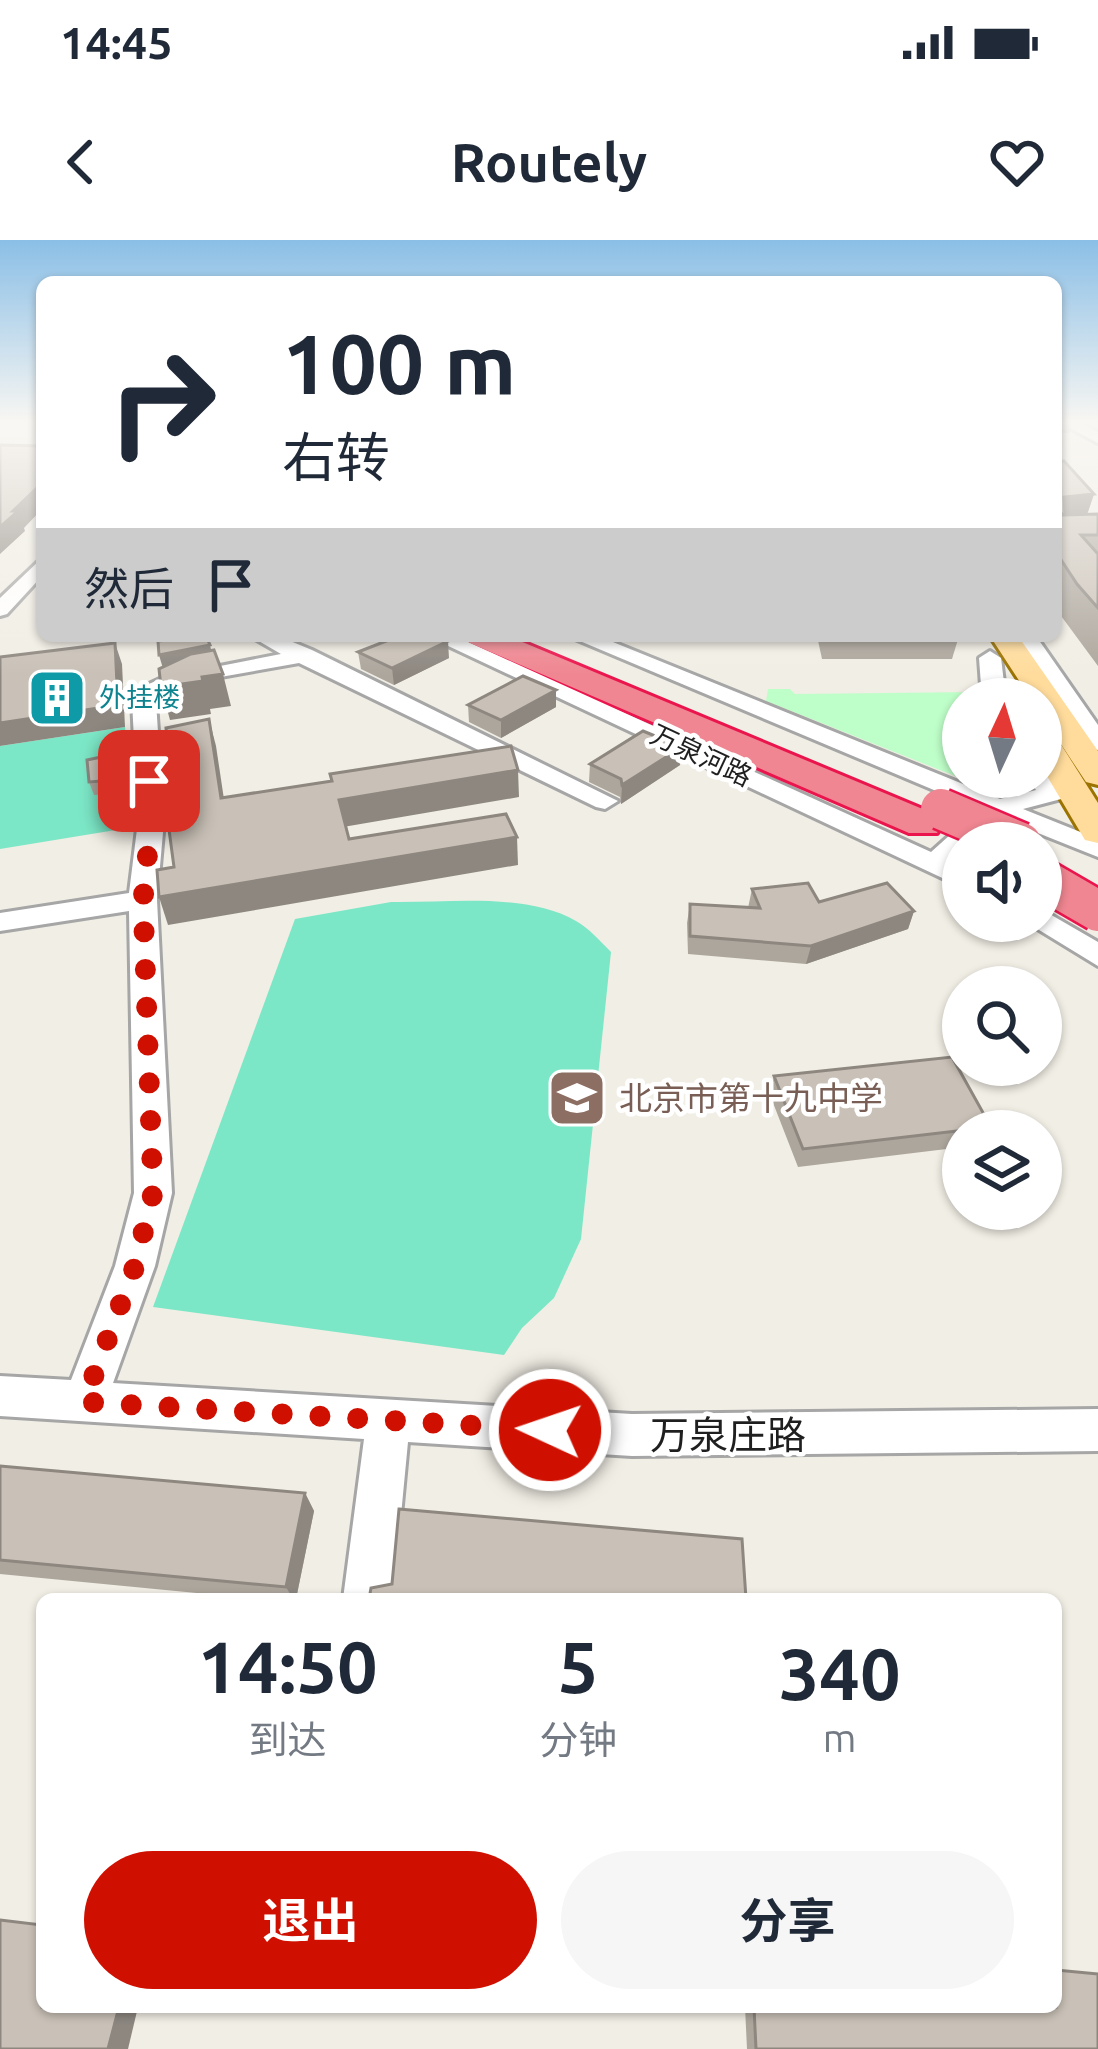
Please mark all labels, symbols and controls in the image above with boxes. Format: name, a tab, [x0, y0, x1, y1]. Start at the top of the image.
text: 14:45	[60, 17, 173, 68]
icon: back	[48, 129, 114, 195]
icon: heart	[984, 129, 1050, 195]
text: Routely	[451, 132, 647, 192]
text: 100 m	[282, 316, 516, 410]
icon: right	[84, 324, 240, 480]
text: 右转	[282, 427, 390, 487]
icon: arrive	[198, 552, 264, 618]
text: 然后	[84, 563, 174, 614]
building icon: 外挂楼	[26, 667, 88, 729]
north arrow	[942, 678, 1062, 798]
map controls	[942, 678, 1062, 1230]
place label: 外挂楼	[99, 682, 180, 712]
street label: 万泉河路	[646, 719, 757, 792]
pin	[98, 730, 200, 832]
icon: arrive	[116, 748, 182, 814]
button: sound	[942, 822, 1062, 942]
button: search	[942, 966, 1062, 1086]
school or university icon: 北京市第十九中学	[546, 1067, 608, 1129]
place label: 北京市第十九中学	[619, 1079, 883, 1116]
button: layers	[942, 1110, 1062, 1230]
position arrow	[487, 1367, 613, 1493]
street label: 万泉庄路	[650, 1413, 806, 1456]
text: 14:50	[198, 1626, 378, 1707]
text: 5	[558, 1626, 598, 1707]
text: 340	[779, 1633, 901, 1714]
text: m	[823, 1716, 856, 1759]
text: 到达	[249, 1718, 327, 1761]
text: 分钟	[539, 1718, 617, 1761]
button: 退出	[84, 1851, 537, 1989]
button: 分享	[561, 1851, 1014, 1989]

